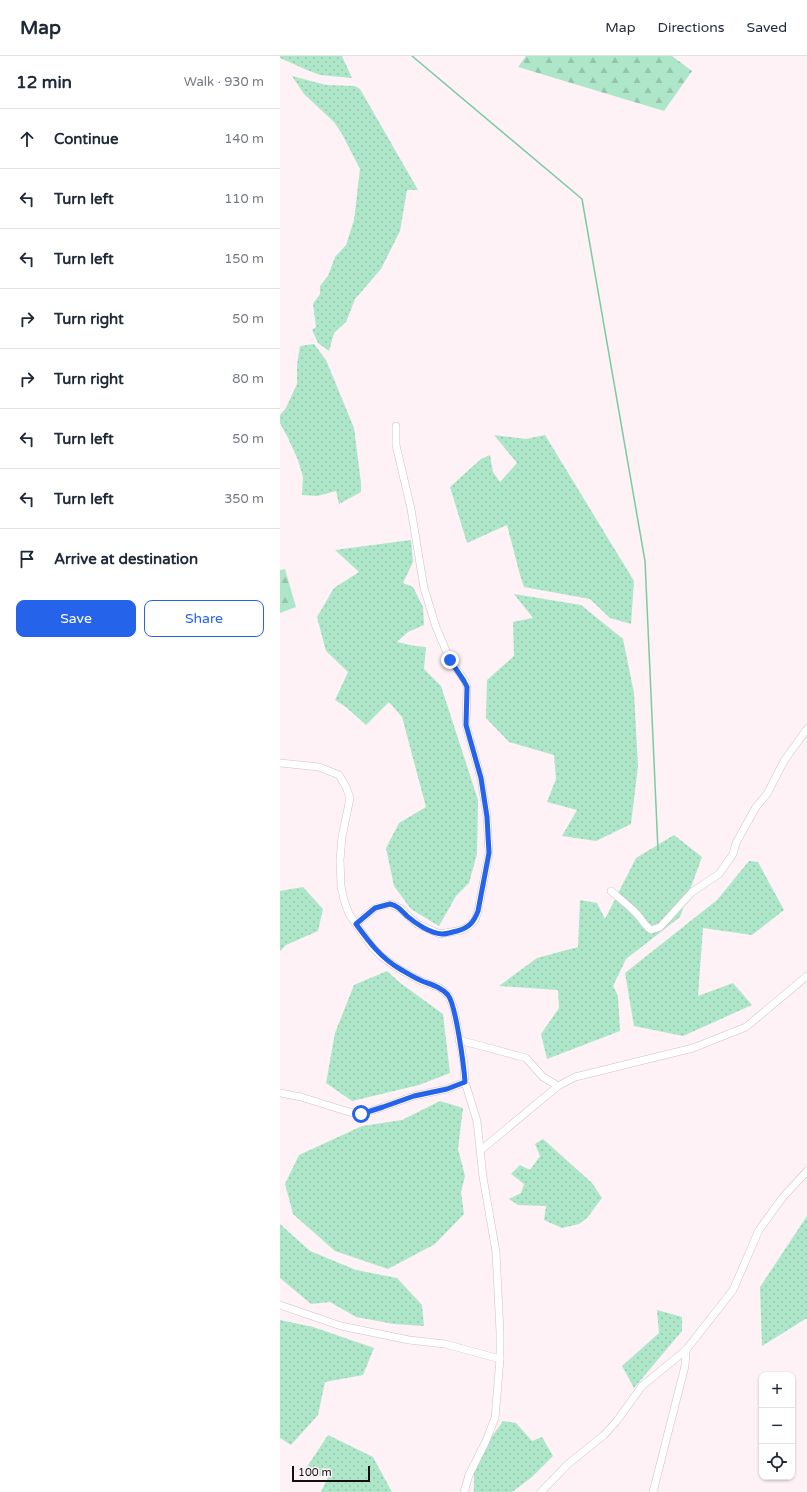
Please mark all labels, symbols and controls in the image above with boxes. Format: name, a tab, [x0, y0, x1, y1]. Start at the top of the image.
text: Map	[20, 17, 61, 39]
text: Map	[605, 19, 636, 36]
text: Directions	[658, 19, 725, 36]
text: Saved	[747, 19, 787, 36]
text: 12 min	[16, 72, 72, 93]
text: Walk · 930 m	[184, 74, 264, 90]
icon: ahead	[16, 128, 38, 150]
text: Continue	[54, 130, 118, 148]
text: 140 m	[224, 131, 264, 147]
icon: left	[16, 188, 38, 210]
text: Turn left	[54, 190, 114, 208]
text: 110 m	[224, 191, 264, 207]
icon: left	[16, 248, 38, 270]
text: Turn left	[54, 250, 114, 268]
text: 150 m	[224, 251, 264, 267]
icon: right	[16, 308, 38, 330]
text: Turn right	[54, 310, 124, 328]
text: 50 m	[232, 311, 264, 327]
icon: right	[16, 368, 38, 390]
text: Turn right	[54, 370, 124, 388]
text: 80 m	[232, 371, 264, 387]
icon: left	[16, 428, 38, 450]
text: Turn left	[54, 430, 114, 448]
text: 50 m	[232, 431, 264, 447]
icon: left	[16, 488, 38, 510]
text: Turn left	[54, 490, 114, 508]
text: 350 m	[224, 491, 264, 507]
icon: arrive	[16, 548, 38, 570]
text: Arrive at destination	[54, 550, 198, 568]
button: Save	[16, 600, 136, 637]
button: Share	[144, 600, 264, 637]
route end	[441, 651, 459, 669]
route start	[352, 1105, 370, 1123]
map controls	[759, 1372, 795, 1480]
button: +	[759, 1372, 795, 1408]
button: −	[759, 1408, 795, 1444]
button: locate	[759, 1444, 795, 1480]
scale bar	[292, 1464, 370, 1483]
text: 100 m	[298, 1466, 332, 1479]

